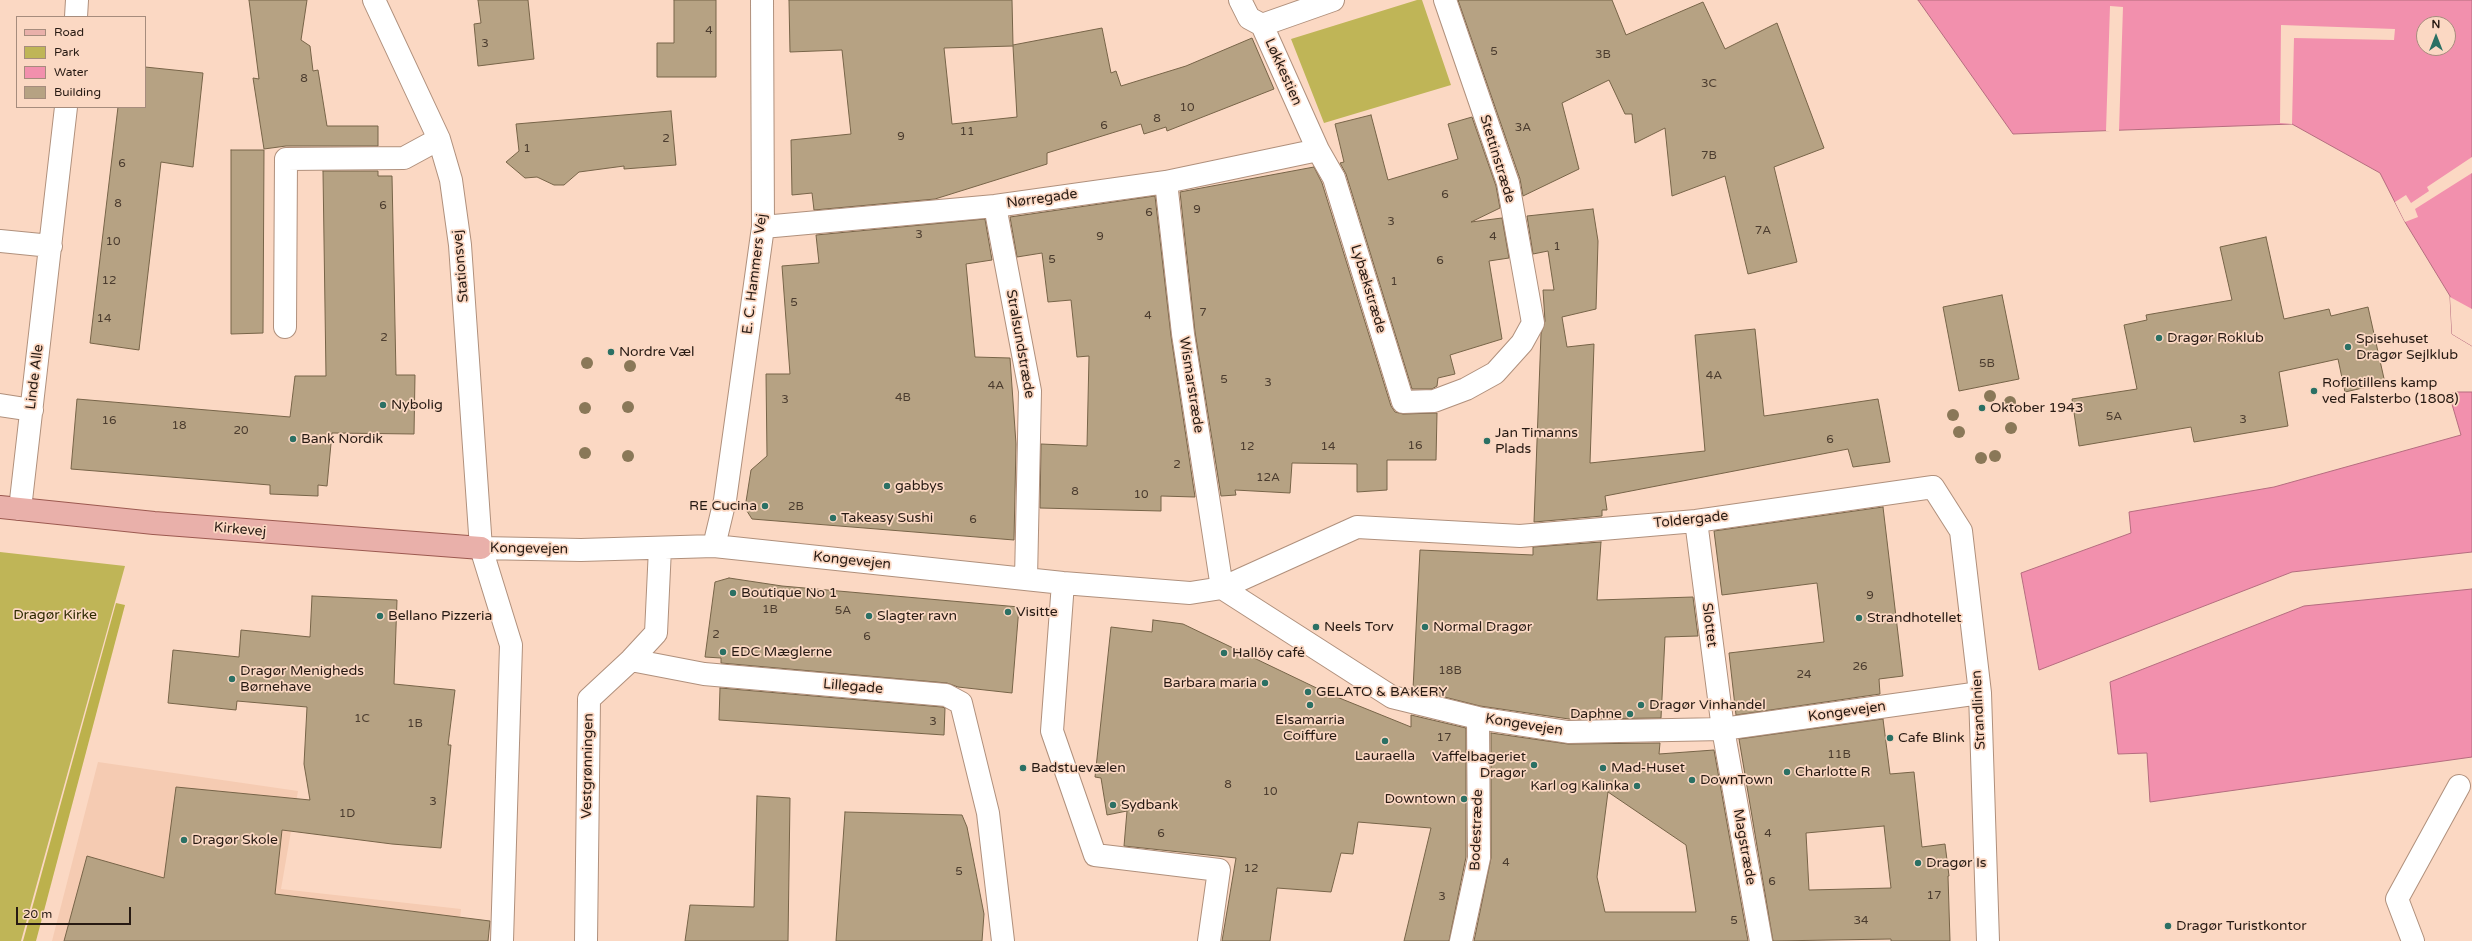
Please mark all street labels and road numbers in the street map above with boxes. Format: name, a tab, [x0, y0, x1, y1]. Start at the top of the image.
street label: Løkkestien	[1261, 36, 1305, 108]
street label: Stettinstræde	[1476, 113, 1518, 205]
street label: Nørregade	[1005, 186, 1079, 212]
street label: E. C. Hammers Vej	[739, 213, 771, 335]
street label: Stationsvej	[449, 229, 473, 303]
street label: Lybækstræde	[1347, 243, 1389, 335]
street label: Stralsundstræde	[1002, 288, 1038, 400]
street label: Wismarstræde	[1175, 336, 1207, 434]
street label: Linde Alle	[23, 343, 47, 411]
street label: Toldergade	[1653, 508, 1729, 532]
street label: Kirkevej	[213, 519, 267, 541]
street label: Kongevejen	[490, 540, 568, 558]
street label: Kongevejen	[812, 549, 892, 573]
street label: Slottet	[1698, 602, 1720, 648]
street label: Strandlinien	[1969, 670, 1989, 750]
street label: Lillegade	[822, 676, 884, 698]
street label: Kongevejen	[1807, 698, 1887, 726]
street label: Kongevejen	[1484, 711, 1564, 739]
street label: Vestgrønningen	[579, 713, 597, 819]
street label: Bodestræde	[1467, 789, 1487, 871]
street label: Magstræde	[1729, 808, 1759, 886]

